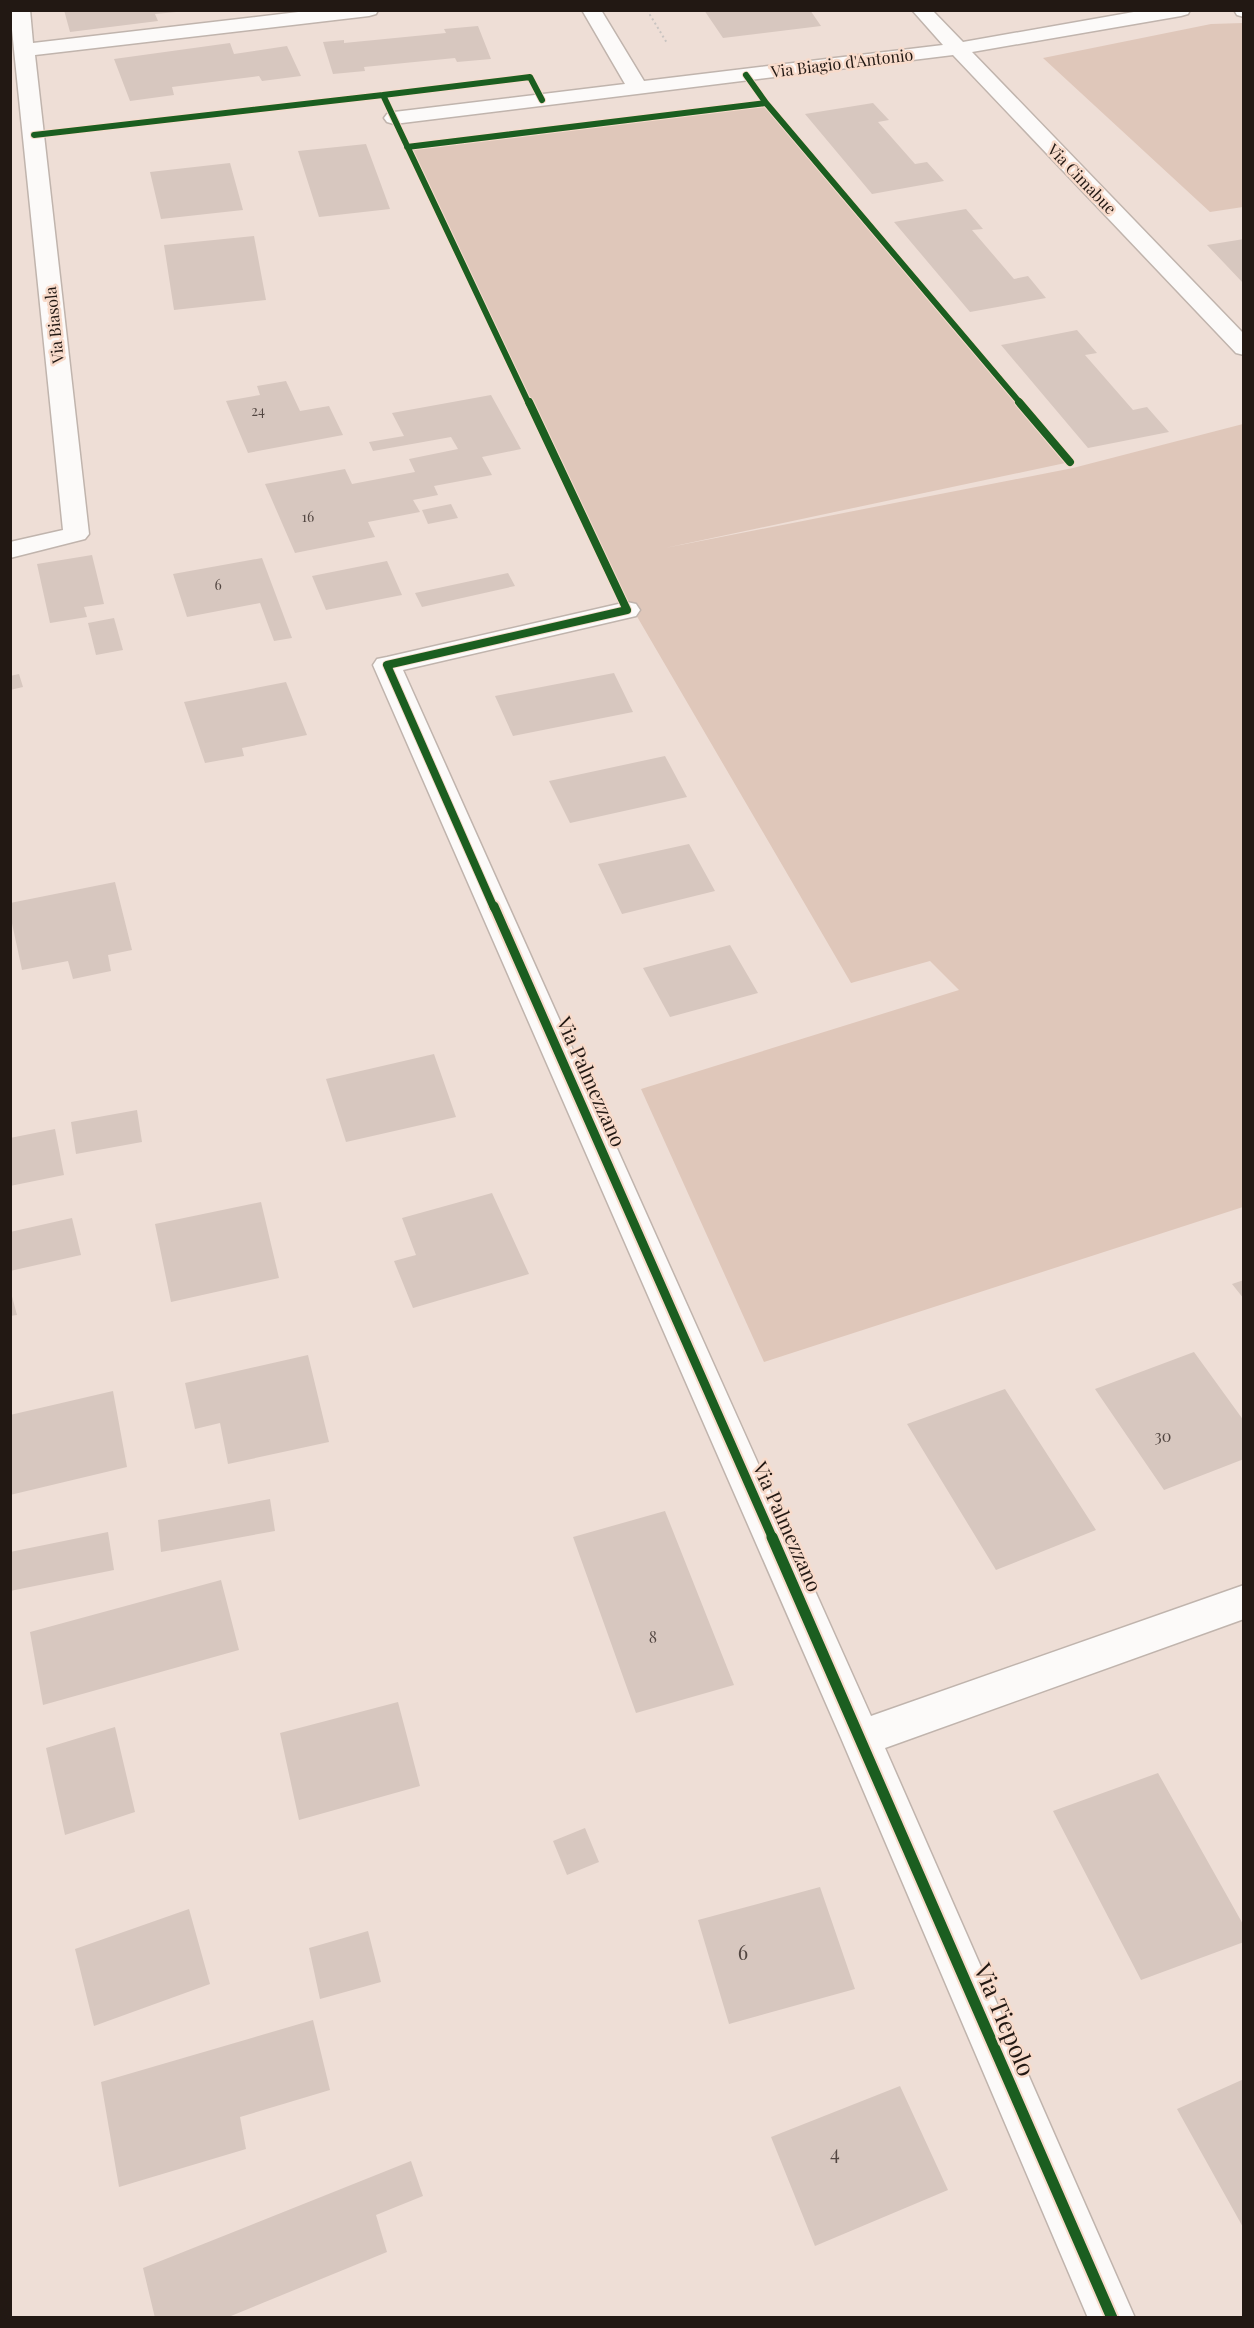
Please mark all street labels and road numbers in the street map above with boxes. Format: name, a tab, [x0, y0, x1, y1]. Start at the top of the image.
street label: Via Biagio d'Antonio	[769, 43, 914, 82]
street label: Via Cimabue	[1043, 138, 1121, 218]
street label: Via Biasola	[39, 286, 68, 365]
street label: Via Palmezzano	[551, 1011, 633, 1151]
street label: Via Palmezzano	[747, 1456, 829, 1596]
street label: Via Tiepolo	[967, 1957, 1044, 2080]

